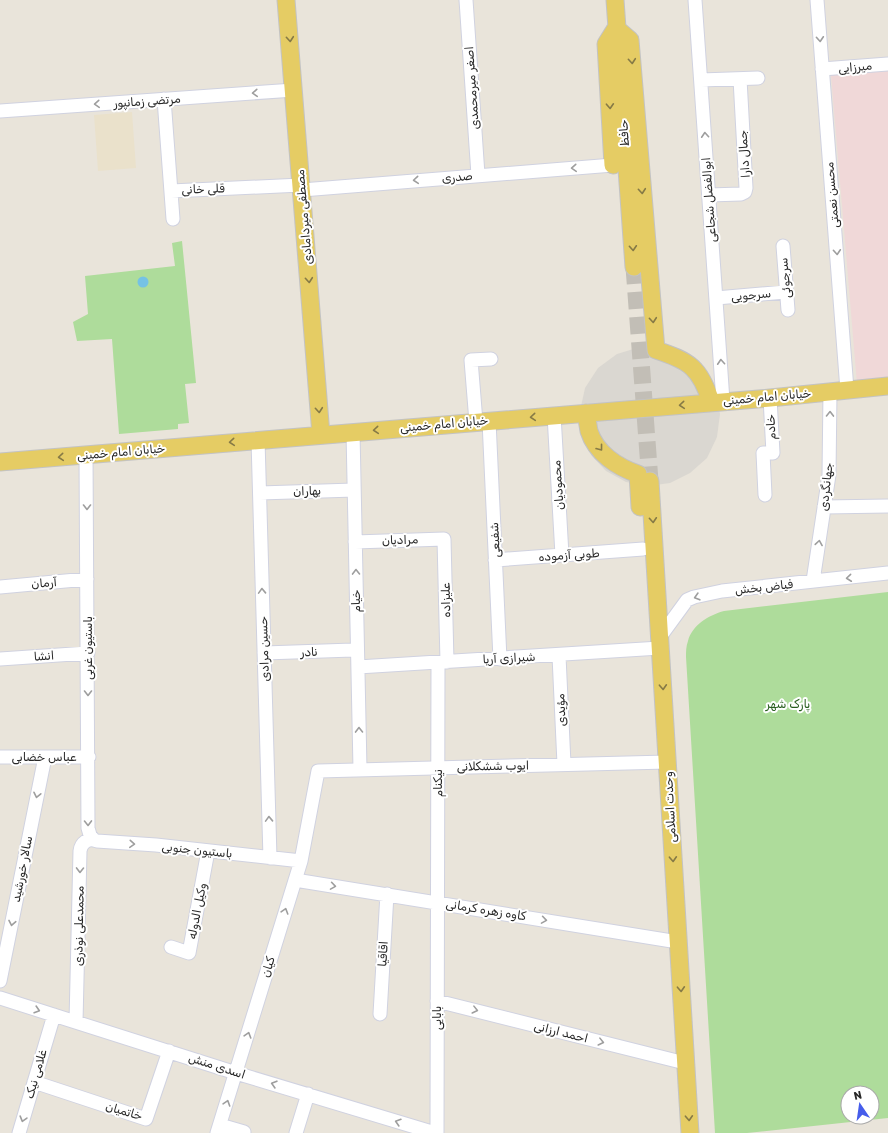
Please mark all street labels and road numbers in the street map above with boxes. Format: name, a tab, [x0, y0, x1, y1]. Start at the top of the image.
street label: اصغر میرمحمدی	[462, 46, 483, 130]
street label: میرزایی	[837, 59, 873, 76]
street label: مرتضی زمانپور	[112, 92, 182, 111]
street label: حافظ	[616, 119, 632, 147]
street label: جمال دارا	[735, 129, 754, 178]
street label: ابوالفضل شجاعی	[699, 157, 720, 243]
street label: محسن نعمتی	[822, 161, 843, 229]
street label: مصطفی میردامادی	[293, 168, 316, 265]
street label: صدری	[441, 169, 473, 186]
street label: قلی خانی	[181, 181, 225, 198]
street label: سرجوئی	[776, 257, 795, 299]
street label: سرجویی	[730, 286, 772, 305]
street label: خیابان امام خمینی	[722, 386, 812, 410]
street label: خیابان امام خمینی	[399, 413, 489, 437]
street label: خادم	[763, 414, 781, 440]
street label: خیابان امام خمینی	[76, 441, 166, 465]
street label: محمودیان	[549, 459, 568, 510]
street label: جهانگردی	[816, 462, 836, 512]
street label: بهاران	[293, 484, 321, 499]
street label: شفیعی	[487, 522, 504, 558]
street label: مرادیان	[382, 532, 419, 549]
street label: طوبی آزموده	[538, 546, 600, 565]
street label: آرمان	[31, 575, 58, 592]
street label: فیاض بخش	[734, 577, 794, 597]
street label: علیزاده	[439, 582, 454, 618]
street label: خیام	[349, 589, 365, 613]
street label: باستیون غربی	[81, 616, 96, 680]
street label: حسین مرادی	[256, 616, 273, 682]
street label: نادر	[299, 645, 318, 660]
street label: انشا	[33, 648, 55, 664]
street label: شیرازی آریا	[482, 650, 536, 667]
street label: مؤیدی	[553, 693, 570, 727]
street label: عباس خضابی	[11, 750, 77, 765]
street label: ایوب ششکلانی	[457, 758, 529, 775]
street label: نیکنام	[431, 769, 447, 797]
street label: وحدت اسلامی	[661, 771, 680, 843]
street label: سالار خورشید	[9, 835, 36, 904]
street label: باستیون جنوبی	[161, 839, 233, 862]
street label: وکیل الدوله	[185, 882, 210, 940]
street label: محمدعلی نوذری	[71, 885, 88, 966]
street label: کاوه زهره کرمانی	[445, 897, 528, 924]
street label: اقاقیا	[375, 941, 391, 967]
street label: کیان	[258, 954, 278, 979]
street label: بابایی	[430, 1006, 445, 1030]
street label: احمد ارزانی	[532, 1019, 589, 1046]
street label: غلامی نیک	[22, 1047, 51, 1101]
street label: اسدی منش	[187, 1050, 247, 1082]
street label: خاتمیان	[104, 1099, 144, 1123]

